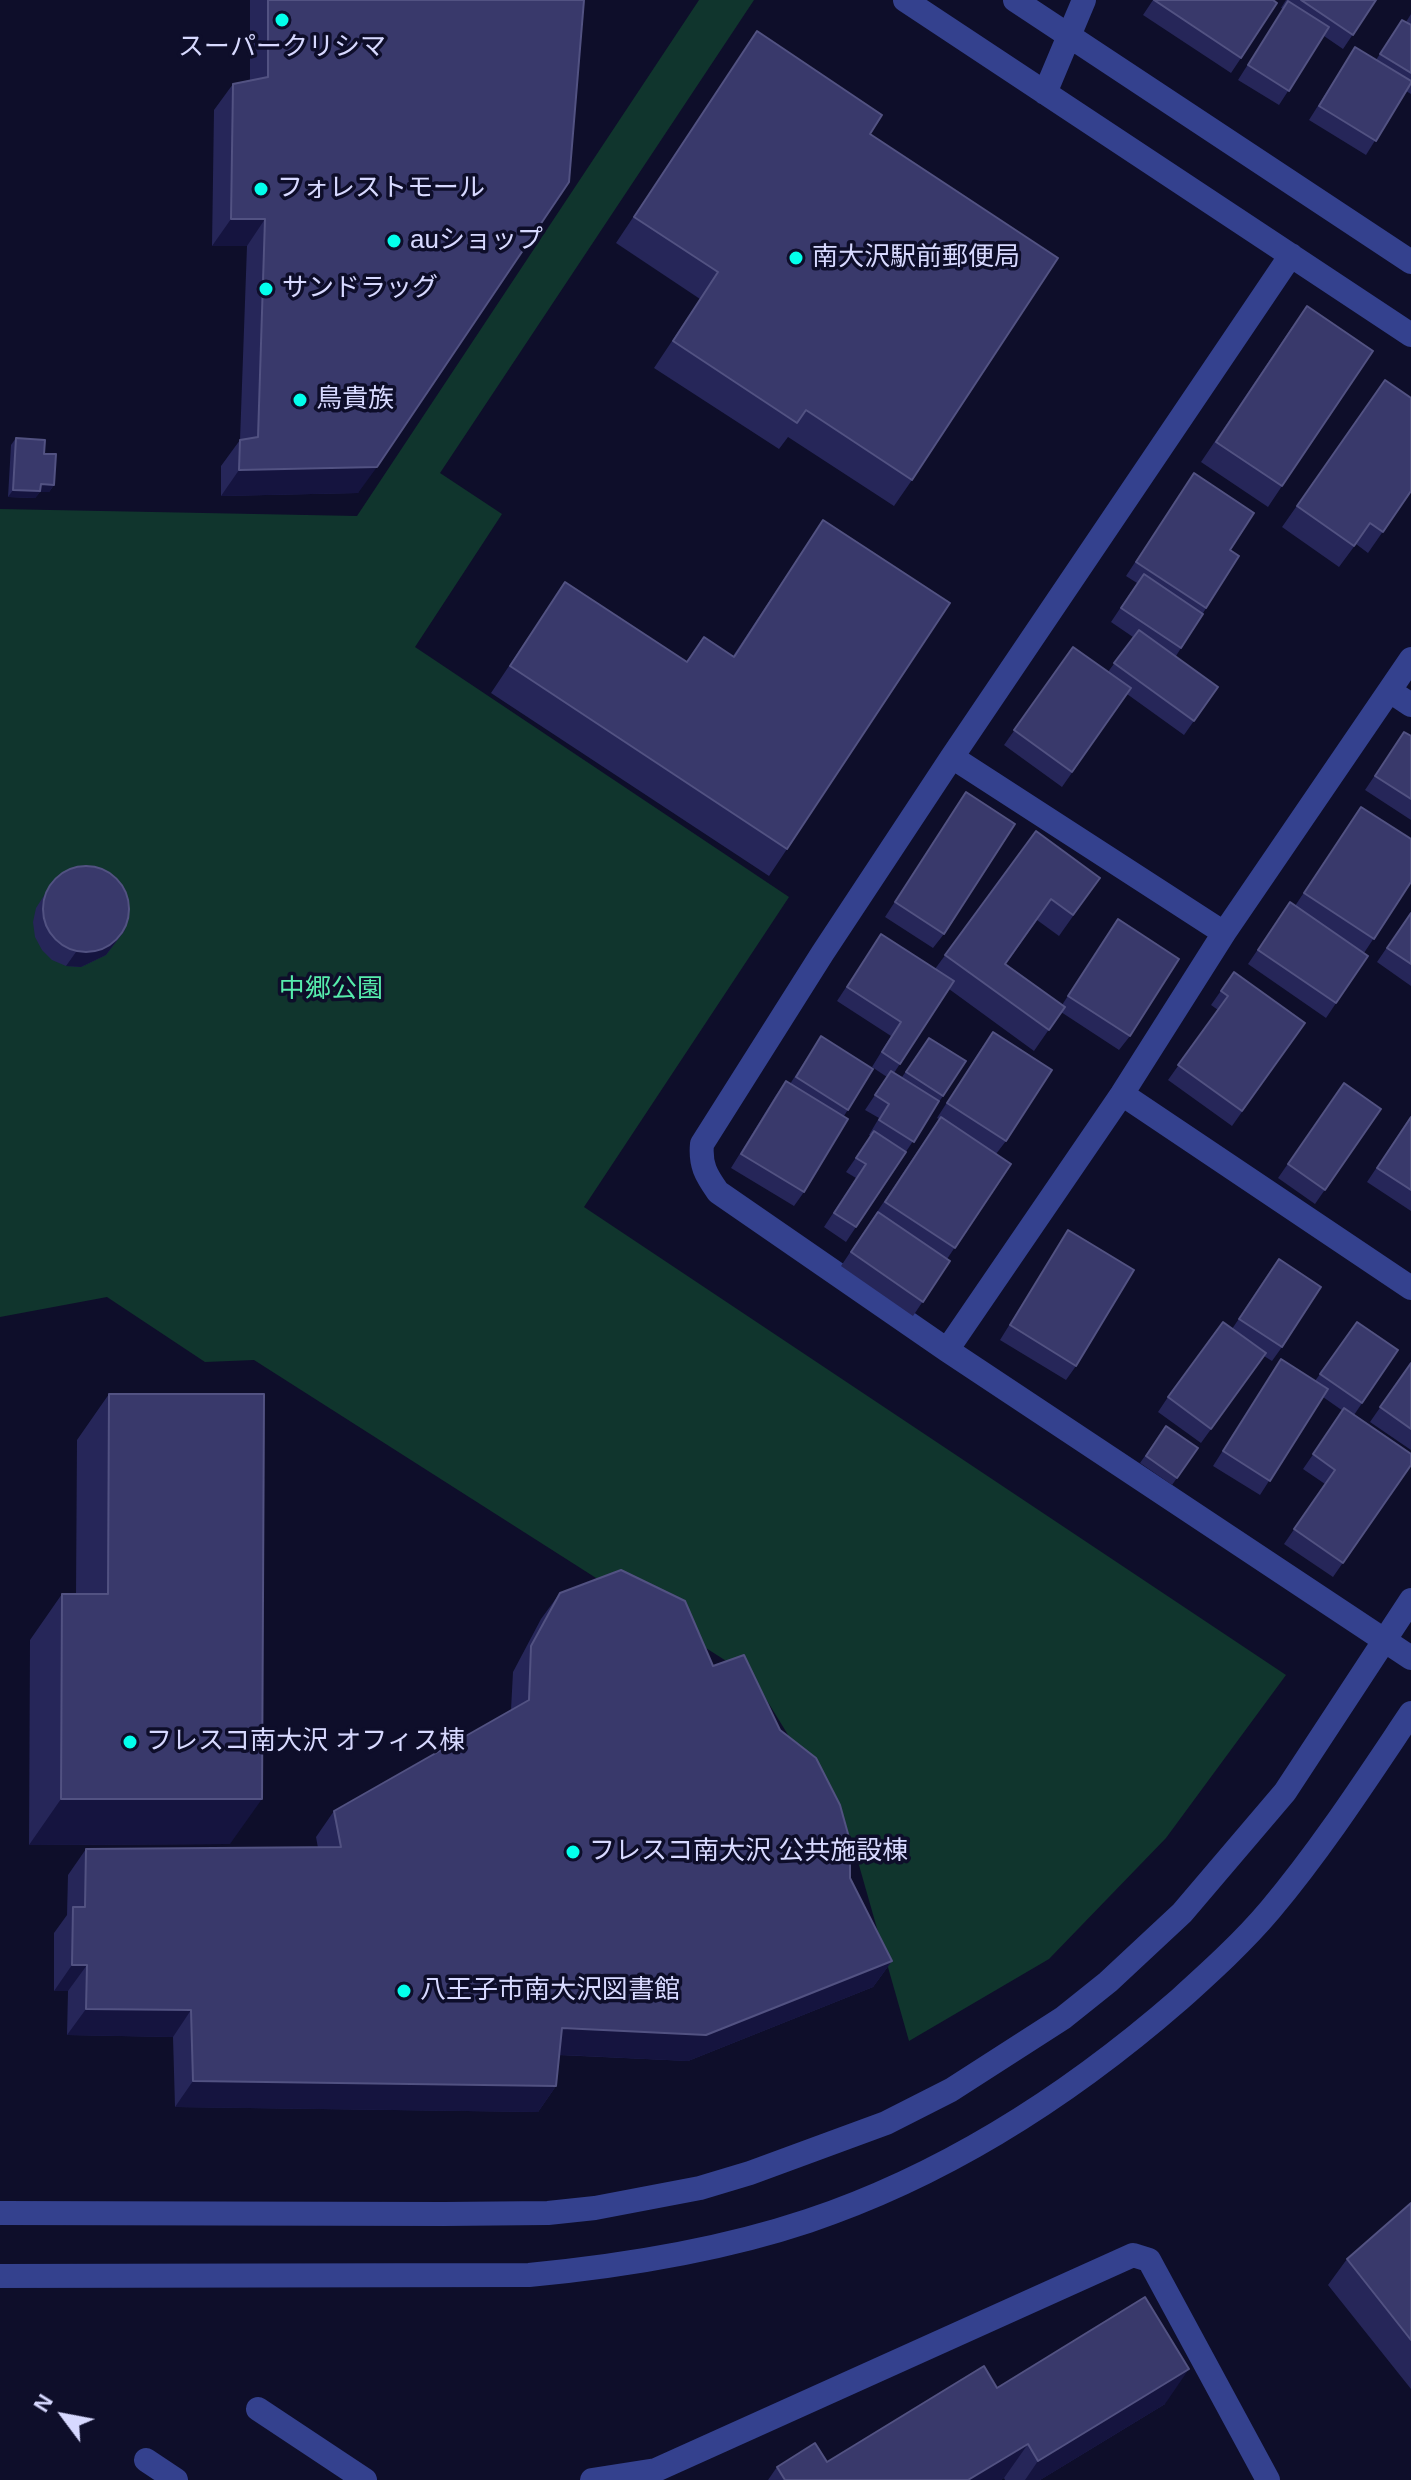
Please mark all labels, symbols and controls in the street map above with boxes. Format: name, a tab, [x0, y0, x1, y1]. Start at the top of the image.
marker: スーパークリシマ	[273, 11, 291, 29]
place label: スーパークリシマ	[178, 32, 386, 64]
place label: フォレストモール	[277, 173, 485, 205]
marker: フォレストモール	[252, 180, 270, 198]
place label: auショップ	[410, 225, 543, 257]
marker: auショップ	[385, 232, 403, 250]
place label: 南大沢駅前郵便局	[812, 242, 1020, 274]
marker: 南大沢駅前郵便局	[787, 249, 805, 267]
place label: サンドラッグ	[282, 273, 438, 305]
marker: サンドラッグ	[257, 280, 275, 298]
place label: 鳥貴族	[316, 384, 394, 416]
marker: 鳥貴族	[291, 391, 309, 409]
park label: 中郷公園	[279, 974, 383, 1006]
place label: フレスコ南大沢 オフィス棟	[146, 1726, 465, 1758]
marker: フレスコ南大沢 オフィス棟	[121, 1733, 139, 1751]
place label: フレスコ南大沢 公共施設棟	[589, 1836, 908, 1868]
marker: フレスコ南大沢 公共施設棟	[564, 1843, 582, 1861]
place label: 八王子市南大沢図書館	[420, 1975, 680, 2007]
marker: 八王子市南大沢図書館	[395, 1982, 413, 2000]
north arrow	[24, 2376, 104, 2456]
text: N	[28, 2390, 58, 2416]

